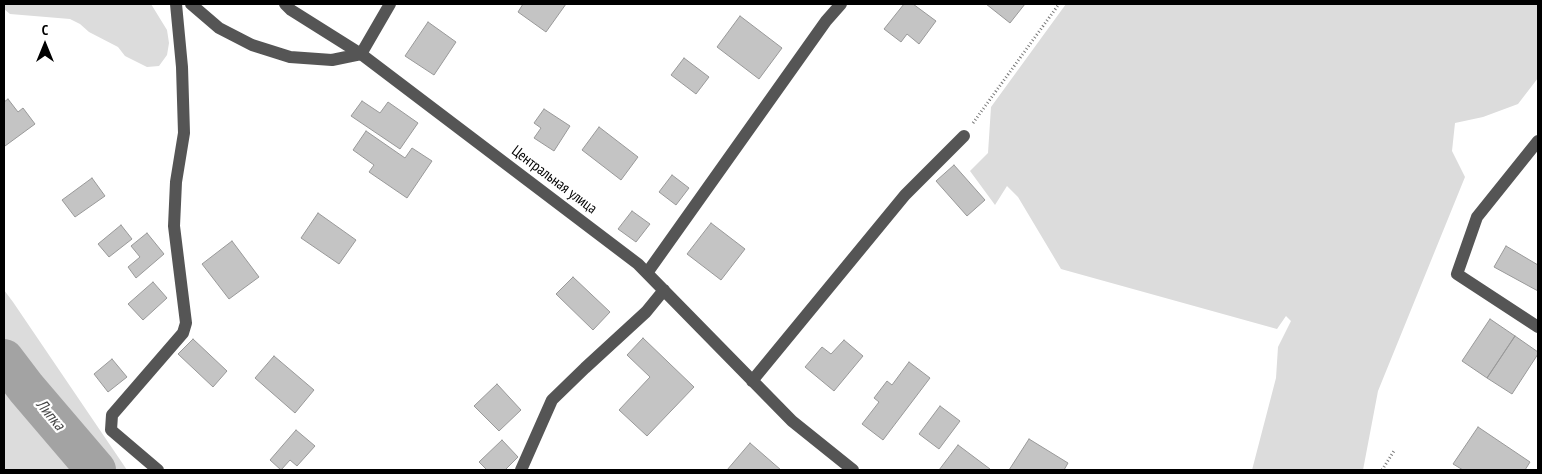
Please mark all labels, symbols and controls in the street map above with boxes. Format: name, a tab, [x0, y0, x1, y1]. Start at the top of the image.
north arrow	[20, 20, 70, 70]
text: С	[42, 21, 48, 39]
street label: Центральная улица	[508, 142, 600, 218]
water label: Липка	[32, 396, 68, 434]

